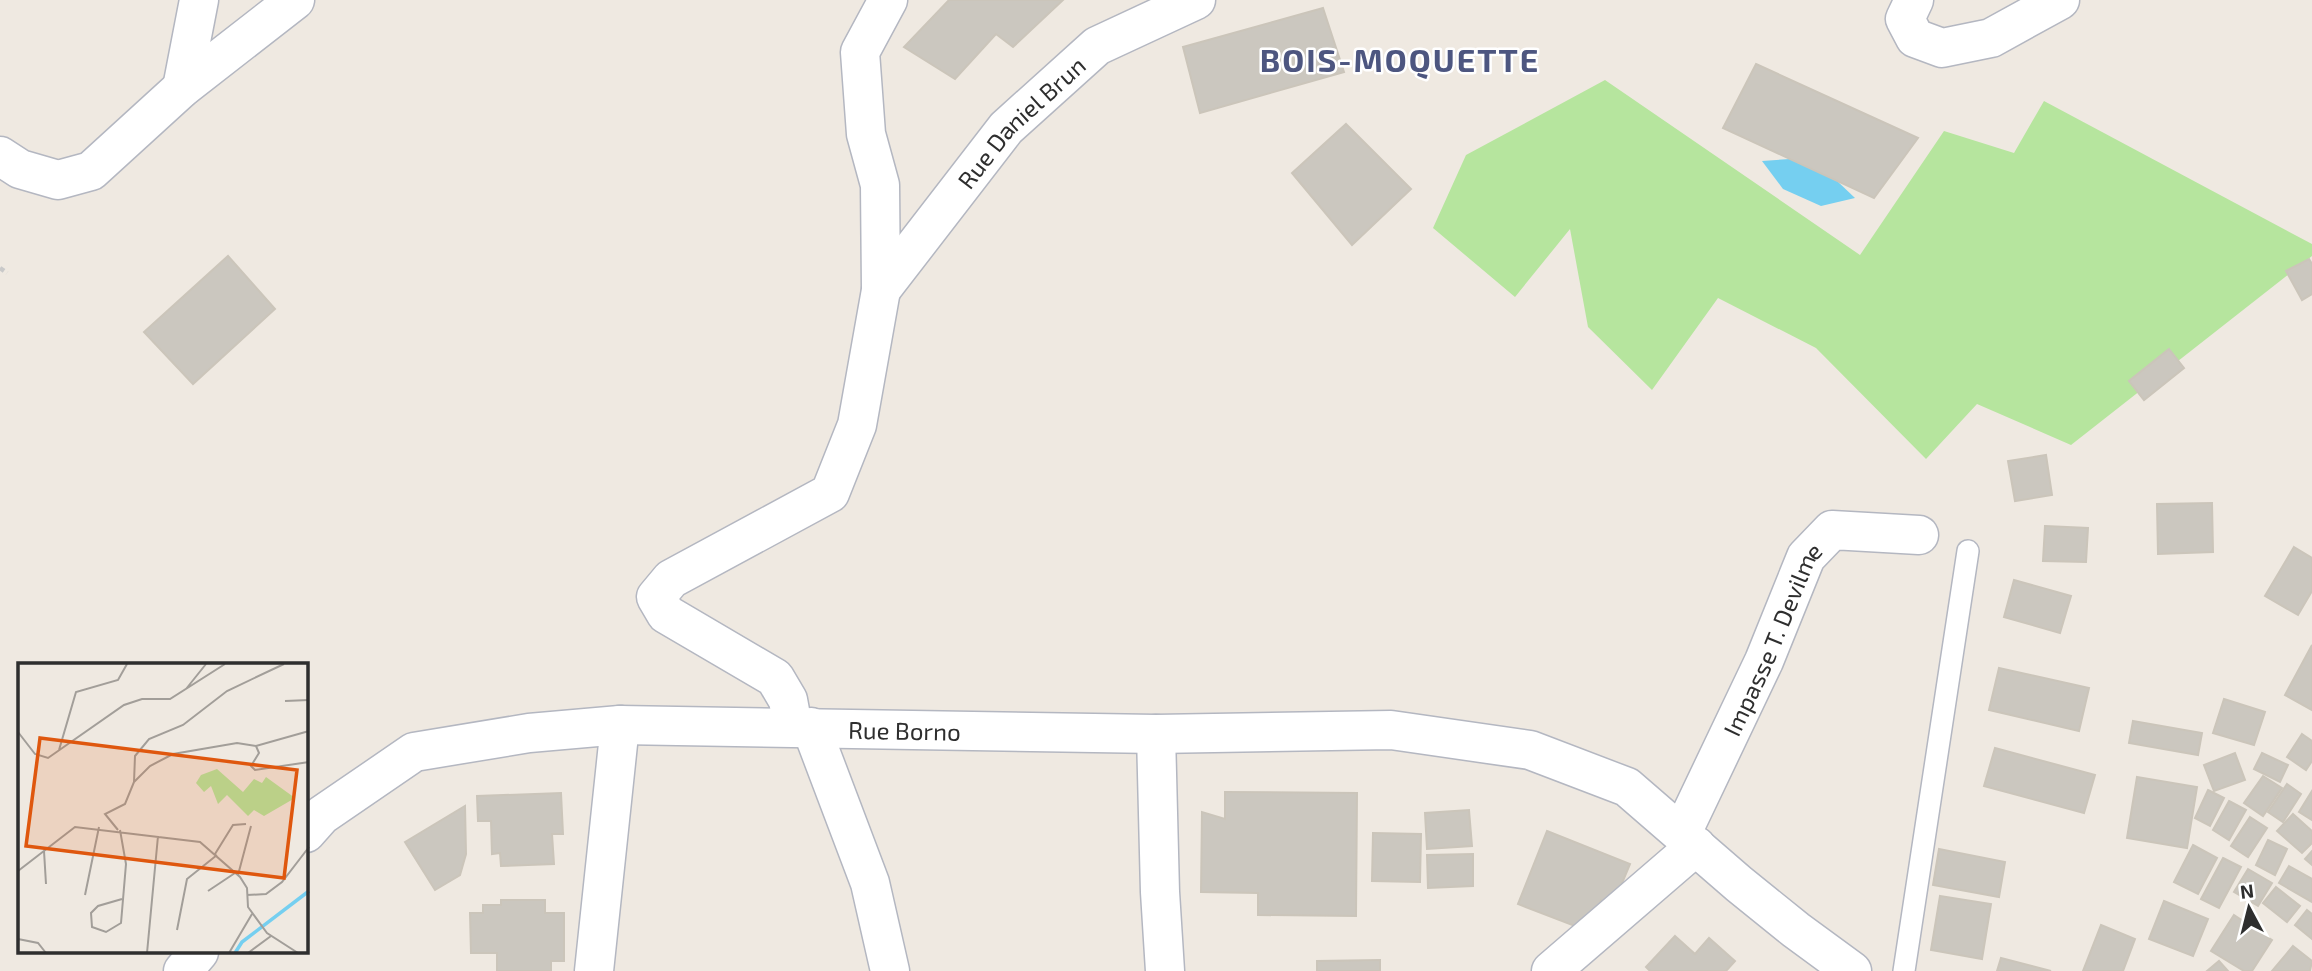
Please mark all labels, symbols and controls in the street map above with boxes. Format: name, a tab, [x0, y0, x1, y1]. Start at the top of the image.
district label: BOIS-MOQUETTE	[1260, 40, 1540, 80]
street label: Rue Daniel Brun	[951, 50, 1091, 194]
street label: Impasse T. Devilme	[1716, 536, 1827, 740]
inset map	[18, 663, 308, 954]
street label: Rue Borno	[848, 714, 961, 745]
north arrow	[2214, 873, 2284, 943]
text: N	[2239, 878, 2255, 903]

